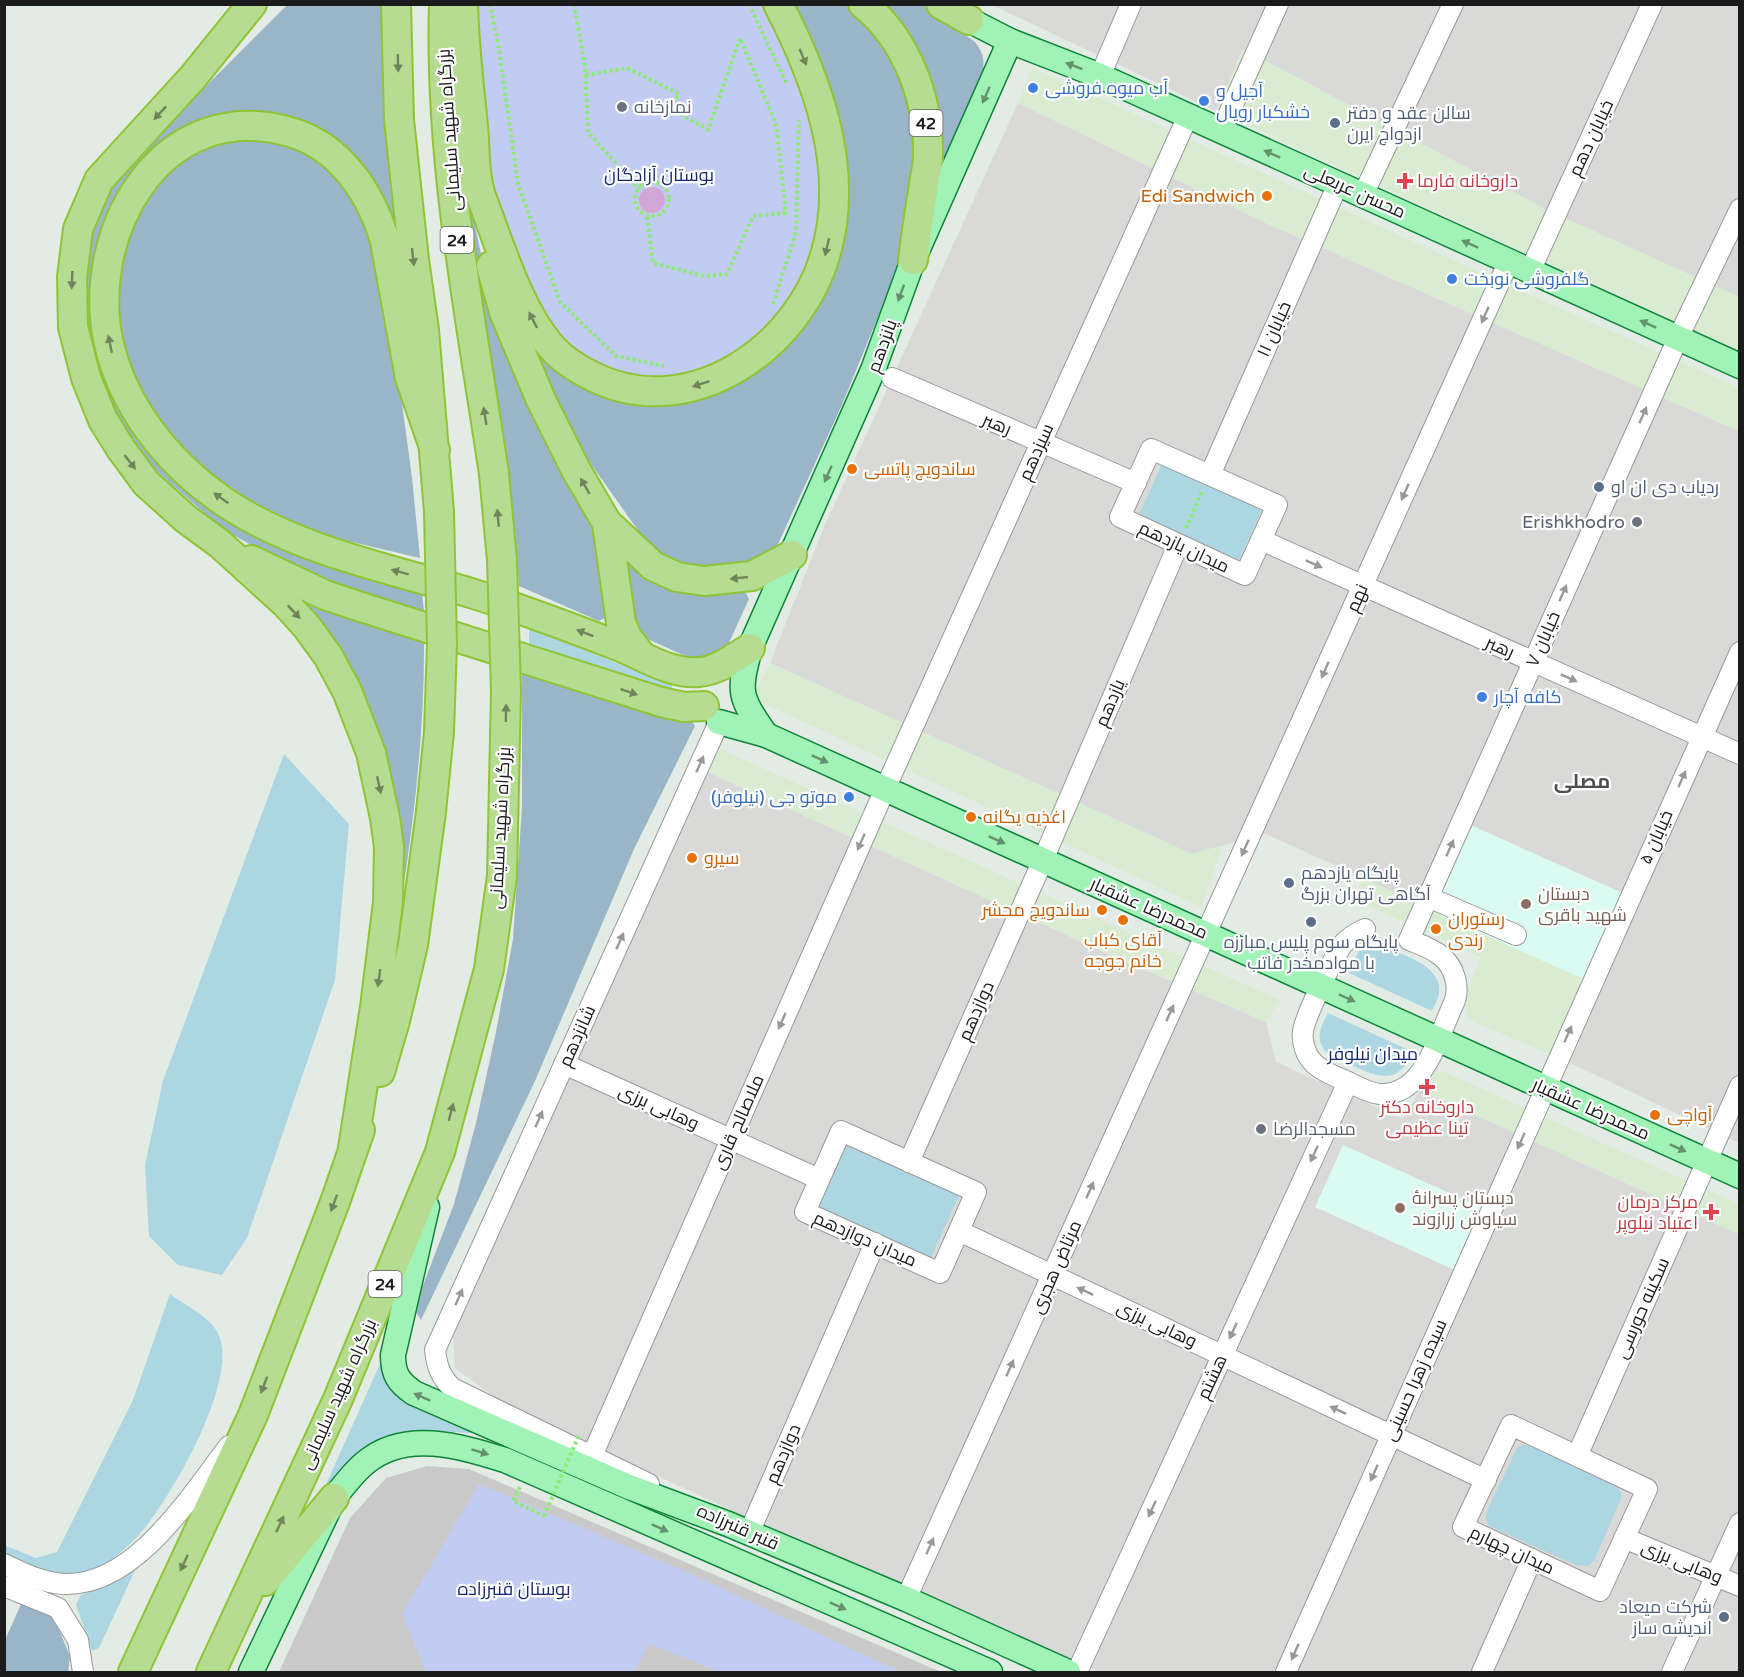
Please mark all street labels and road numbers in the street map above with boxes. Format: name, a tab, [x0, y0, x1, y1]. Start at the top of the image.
street label: بزرگراه شهید سلیمانی	[432, 48, 466, 212]
street label: خیابان دهم	[1564, 96, 1619, 180]
road number: 42	[910, 110, 942, 136]
street label: محسن عربعلی	[1301, 159, 1409, 223]
road number: 24	[440, 227, 474, 253]
street label: خیابان ۱۱	[1252, 298, 1296, 360]
street label: پانزدهم	[862, 316, 903, 376]
street label: رهبر	[978, 408, 1015, 440]
street label: سیزدهم	[1014, 420, 1059, 485]
street label: میدان یازدهم	[1135, 516, 1233, 579]
street label: نهم	[1341, 580, 1374, 616]
street label: خیابان ۷	[1521, 608, 1565, 670]
street label: رهبر	[1481, 630, 1518, 663]
street label: یازدهم	[1090, 676, 1131, 731]
street label: بزرگراه شهید سلیمانی	[485, 746, 515, 910]
street label: خیابان ۵	[1634, 806, 1678, 868]
street label: محمدرضا عشقیار	[1086, 872, 1211, 944]
street label: دوازدهم	[953, 978, 1000, 1045]
street label: شانزدهم	[554, 1002, 601, 1071]
street label: ملاصالح قاری	[707, 1071, 770, 1173]
street label: محمدرضا عشقیار	[1528, 1073, 1653, 1145]
street label: وهابی برزی	[615, 1079, 703, 1135]
street label: میدان دوازدهم	[809, 1206, 920, 1273]
street label: مرتاض هجری	[1026, 1217, 1086, 1317]
street label: سکینه حورسی	[1610, 1254, 1674, 1362]
road number: 24	[368, 1271, 402, 1297]
street label: وهابی برزی	[1113, 1296, 1201, 1352]
street label: بزرگراه شهید سلیمانی	[295, 1315, 381, 1473]
street label: سیده زهرا حسینی	[1378, 1316, 1452, 1444]
street label: هشتم	[1192, 1351, 1233, 1403]
street label: دوازدهم	[761, 1421, 806, 1488]
street label: قنبر قنبرزاده	[694, 1499, 782, 1555]
street label: میدان چهارم	[1466, 1521, 1558, 1580]
street label: وهابی برزی	[1638, 1536, 1726, 1588]

